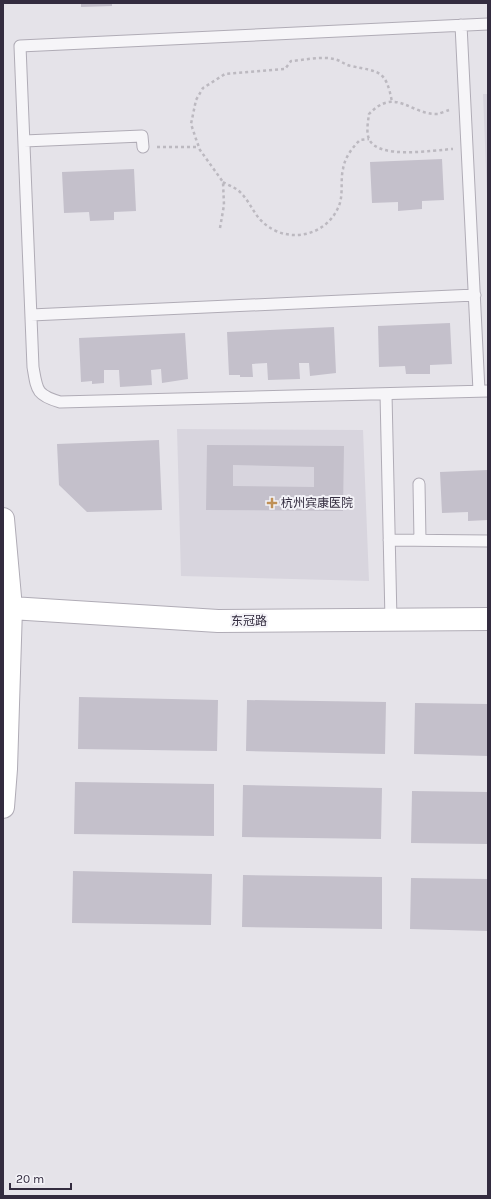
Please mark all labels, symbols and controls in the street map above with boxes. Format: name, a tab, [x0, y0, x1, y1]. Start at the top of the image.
place label: 杭州宾康医院	[281, 496, 353, 510]
marker: 杭州宾康医院	[266, 497, 278, 509]
street label: 东冠路	[231, 614, 267, 628]
scale bar	[10, 1165, 71, 1191]
text: 20 m	[16, 1172, 44, 1186]

